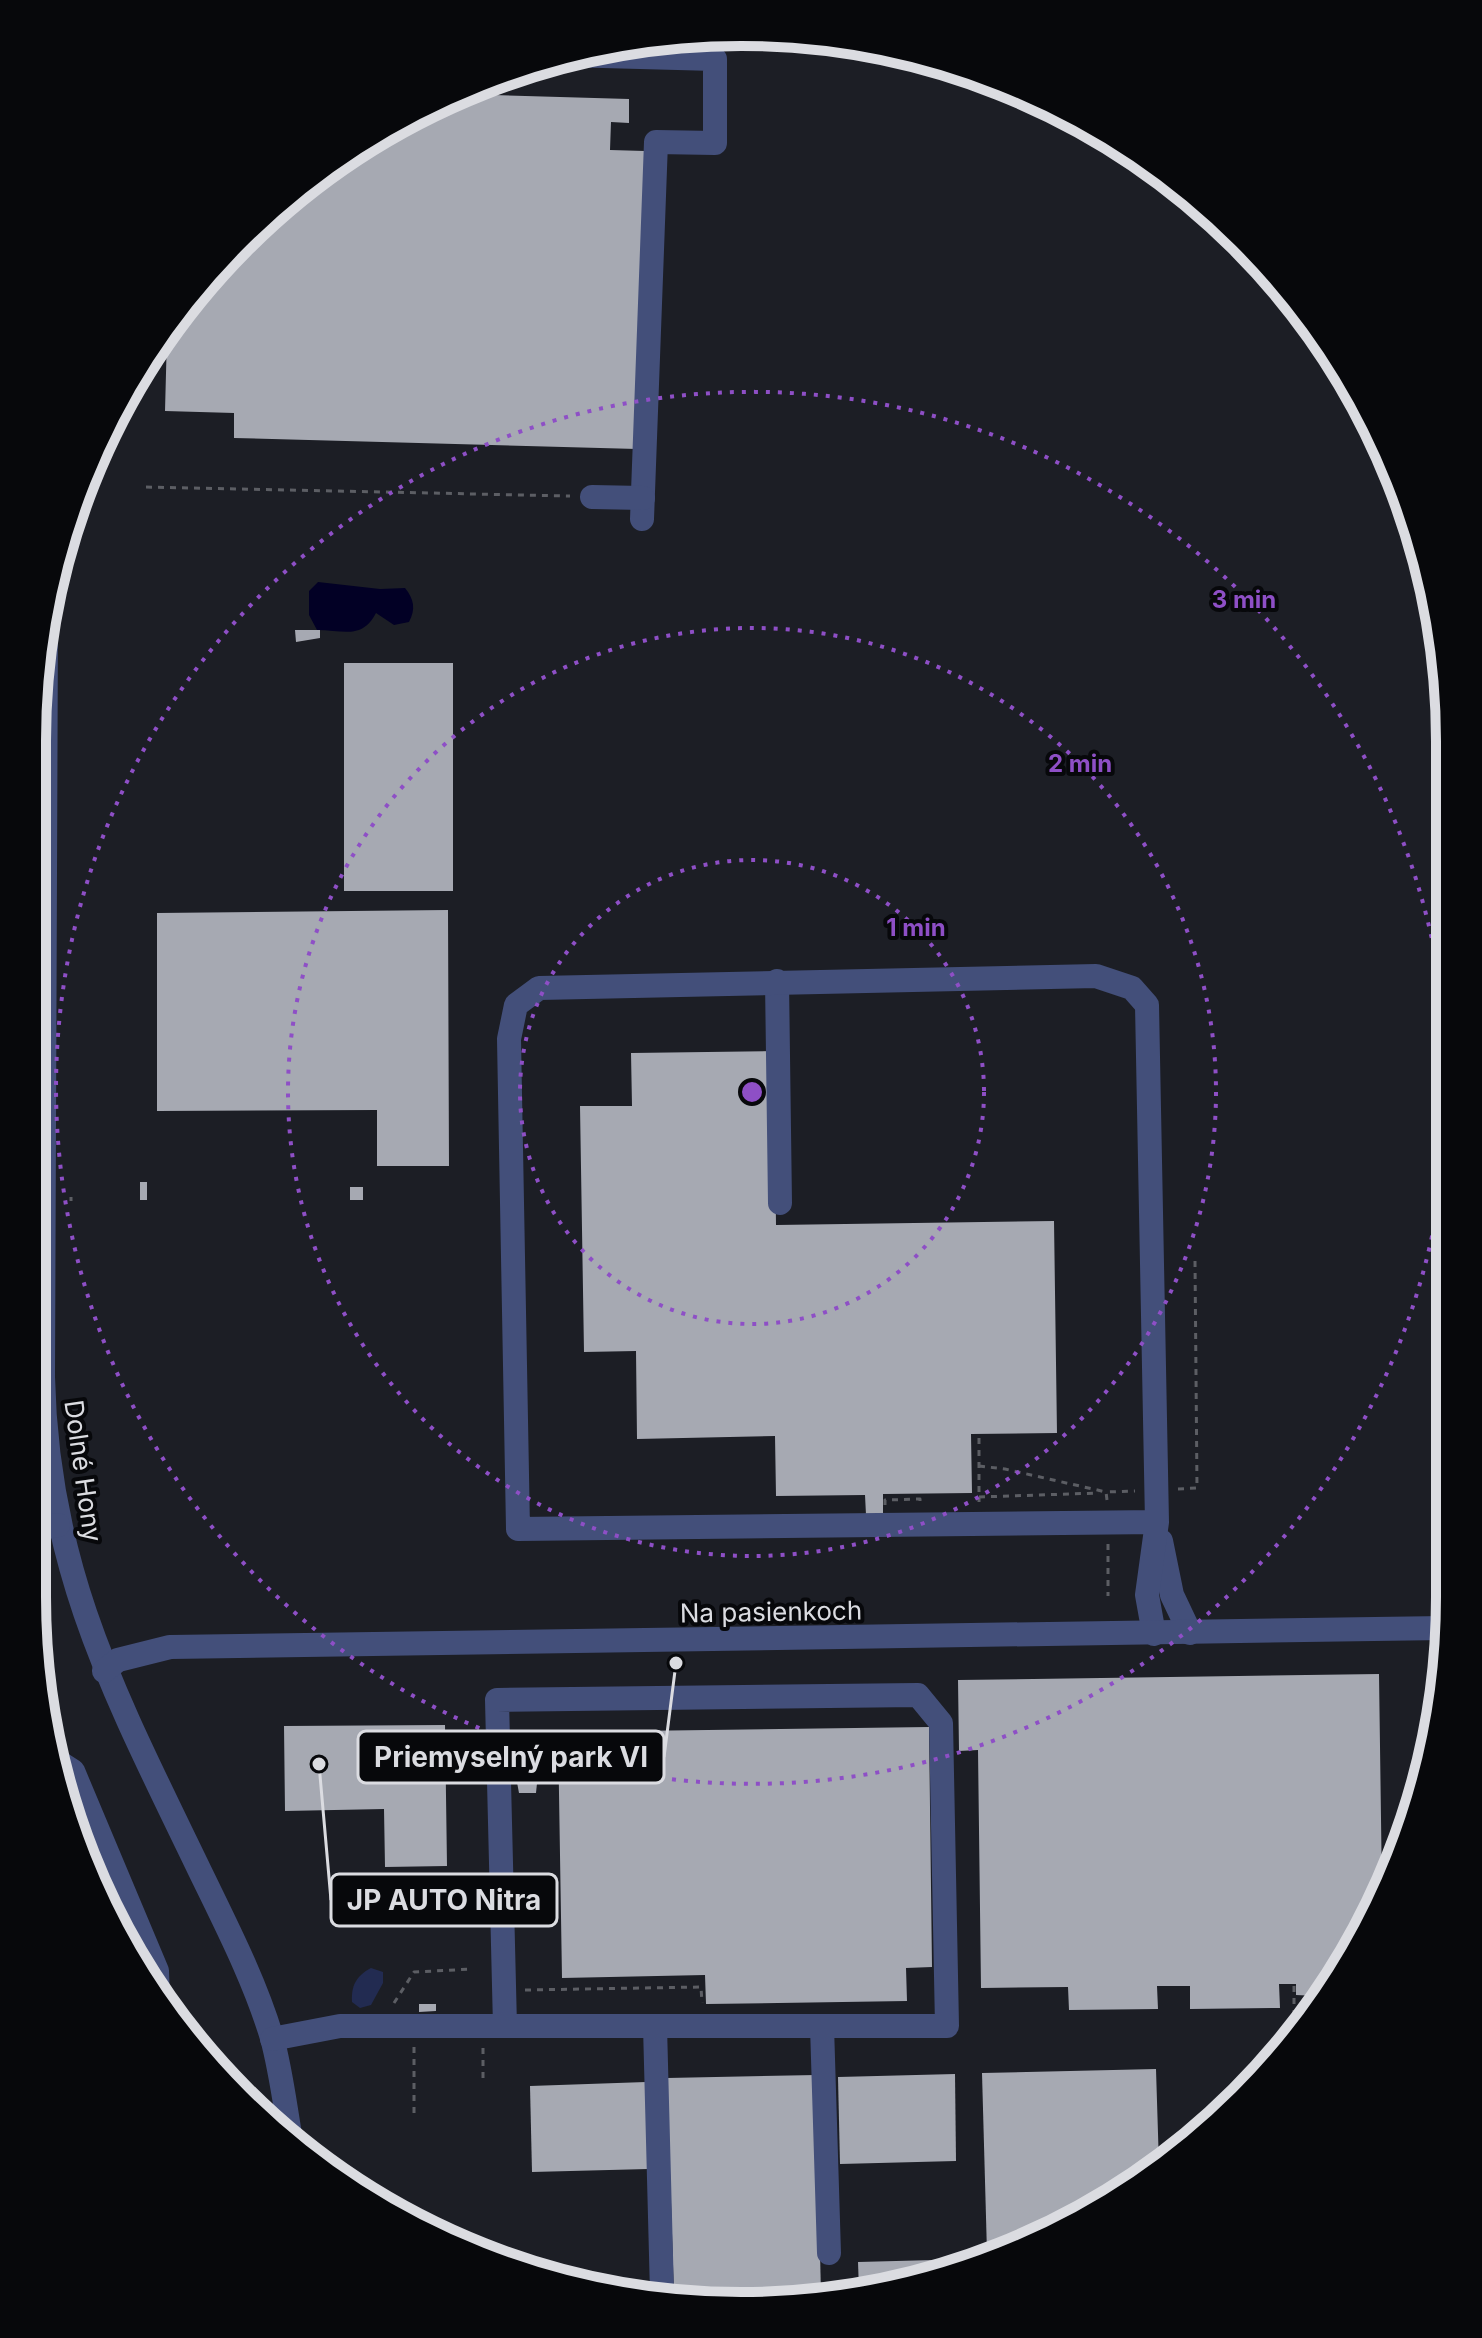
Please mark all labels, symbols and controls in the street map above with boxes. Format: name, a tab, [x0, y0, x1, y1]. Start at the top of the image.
text: 3 min	[1212, 585, 1276, 614]
text: 2 min	[1048, 749, 1112, 778]
text: 1 min	[886, 913, 946, 942]
centre of rings	[738, 1078, 766, 1106]
street label: Dolné Hony	[58, 1398, 109, 1544]
street label: Na pasienkoch	[680, 1594, 862, 1629]
callout: Priemyselný park VI	[358, 1731, 664, 1783]
text: Priemyselný park VI	[374, 1740, 648, 1774]
callout: JP AUTO Nitra	[331, 1874, 557, 1926]
text: JP AUTO Nitra	[347, 1883, 541, 1917]

